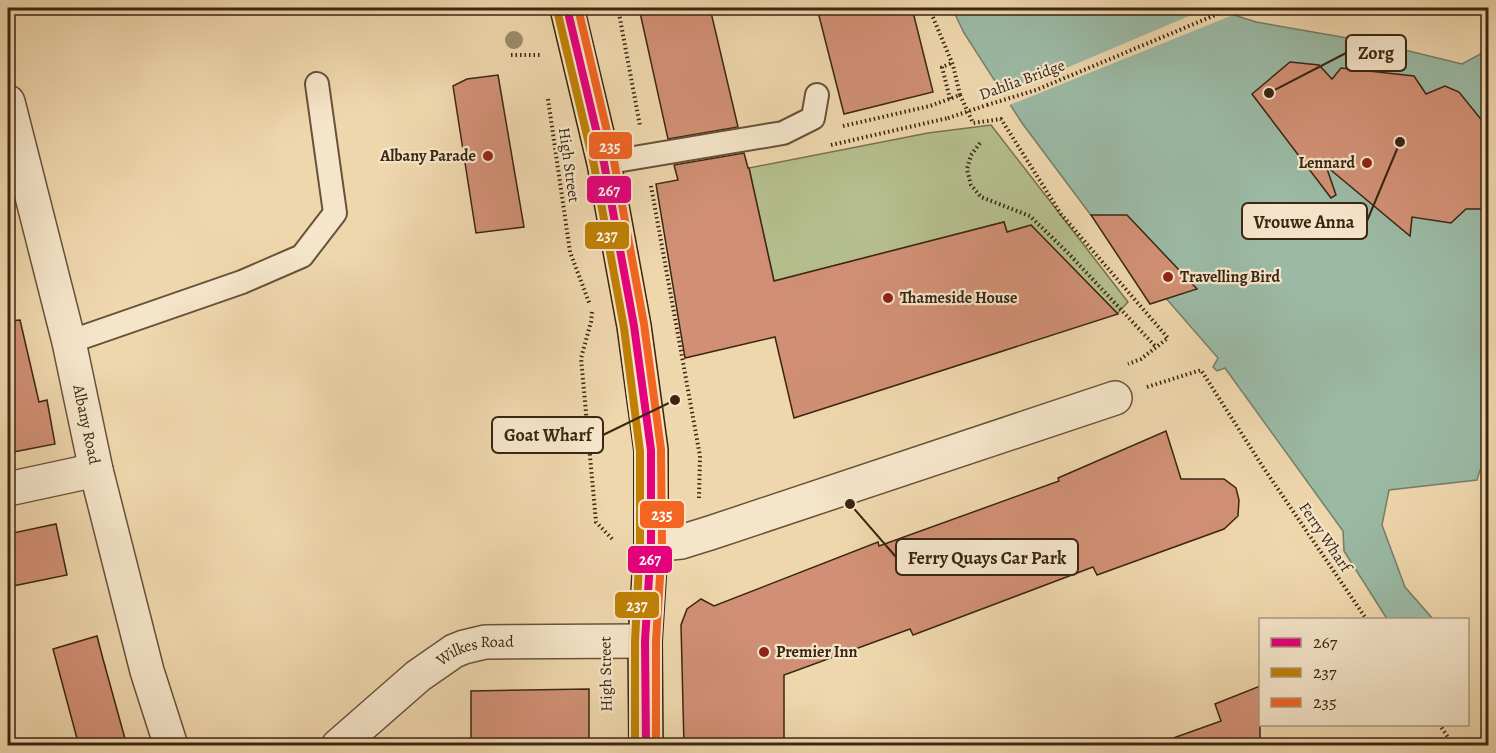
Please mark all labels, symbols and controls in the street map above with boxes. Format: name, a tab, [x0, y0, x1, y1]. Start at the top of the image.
callout: Zorg	[1346, 35, 1406, 71]
text: Zorg	[1358, 41, 1395, 65]
street label: Dahlia Bridge	[976, 54, 1068, 106]
street label: High Street	[553, 126, 585, 204]
line badge: 235	[588, 131, 633, 160]
text: 235	[599, 136, 621, 158]
place label: Albany Parade	[379, 145, 476, 167]
marker: Albany Parade	[481, 149, 495, 163]
place label: Lennard	[1298, 152, 1355, 174]
marker: Lennard	[1360, 156, 1374, 170]
line badge: 267	[586, 175, 632, 204]
text: 267	[598, 180, 620, 202]
callout: Vrouwe Anna	[1242, 203, 1367, 239]
text: Vrouwe Anna	[1253, 210, 1355, 234]
line badge: 237	[584, 221, 630, 250]
text: 237	[596, 225, 618, 247]
place label: Travelling Bird	[1180, 266, 1280, 288]
marker: Travelling Bird	[1161, 270, 1175, 284]
place label: Thameside House	[900, 287, 1017, 309]
marker: Thameside House	[881, 291, 895, 305]
street label: Albany Road	[67, 382, 106, 467]
callout: Goat Wharf	[492, 417, 603, 453]
text: Goat Wharf	[504, 423, 595, 447]
street label: Ferry Wharf	[1294, 498, 1358, 578]
line badge: 235	[639, 500, 685, 529]
text: 235	[651, 504, 673, 526]
callout: Ferry Quays Car Park	[896, 539, 1078, 575]
line badge: 267	[627, 545, 673, 574]
text: Ferry Quays Car Park	[908, 546, 1067, 570]
text: 267	[639, 549, 661, 571]
line badge: 237	[614, 591, 660, 619]
text: 237	[626, 595, 648, 617]
legend	[1259, 618, 1469, 726]
text: 267	[1313, 630, 1338, 654]
street label: Wilkes Road	[431, 631, 514, 672]
street label: High Street	[594, 636, 618, 712]
place label: Premier Inn	[776, 641, 858, 663]
marker: Premier Inn	[757, 645, 771, 659]
text: 237	[1313, 660, 1337, 684]
text: 235	[1313, 690, 1337, 714]

